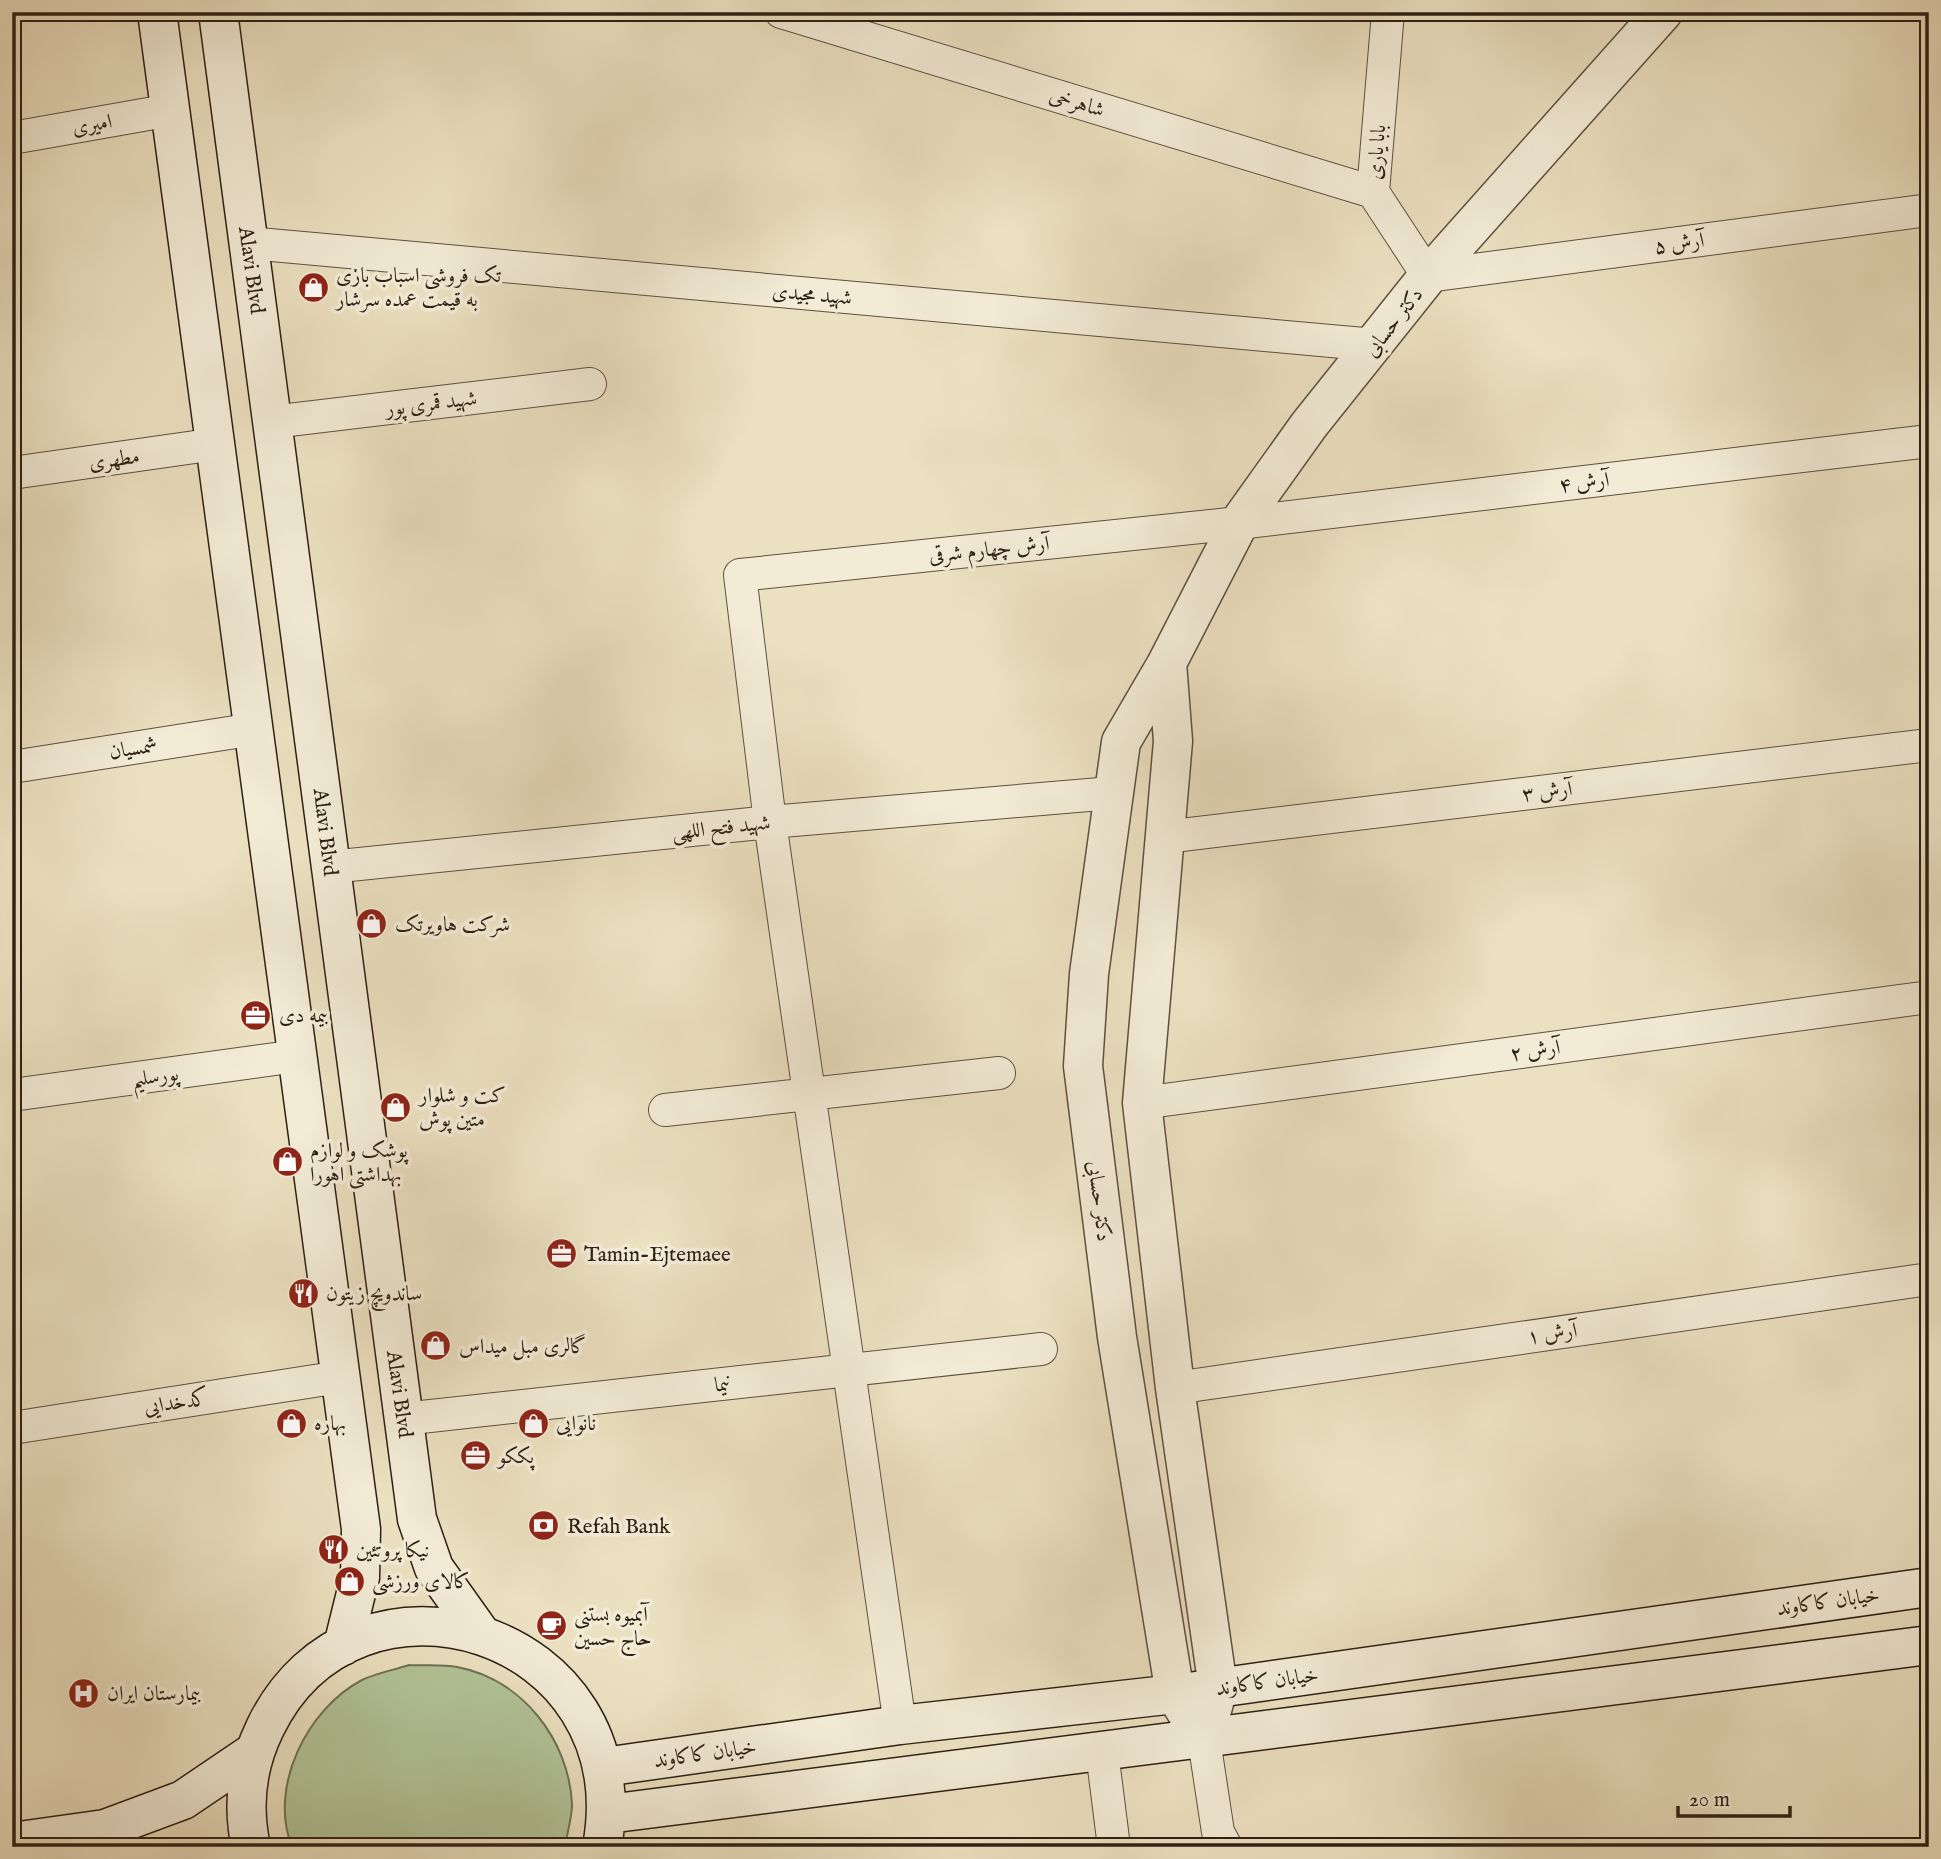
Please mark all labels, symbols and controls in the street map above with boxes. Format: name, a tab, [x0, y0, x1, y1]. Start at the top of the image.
street label: شاهرخی	[1046, 82, 1107, 125]
street label: امیری	[70, 109, 114, 142]
street label: بابا یاری	[1362, 123, 1393, 181]
street label: Alavi Blvd	[231, 224, 270, 316]
street label: آرش ۵	[1652, 226, 1709, 261]
place label: تک فروشی اسباب بازی به قیمت عمده سرشار	[334, 263, 502, 314]
shop icon: تک فروشی اسباب بازی به قیمت عمده سرشار	[296, 270, 330, 304]
street label: شهید مجیدی	[771, 279, 853, 312]
street label: دکتر حسابی	[1359, 283, 1430, 363]
street label: شهید قمری پور	[382, 385, 479, 424]
street label: مطهری	[87, 444, 141, 477]
street label: آرش ۴	[1557, 466, 1613, 500]
street label: آرش چهارم شرقی	[927, 529, 1054, 573]
street label: شمسیان	[107, 732, 159, 767]
street label: آرش ۳	[1520, 775, 1576, 809]
street label: Alavi Blvd	[306, 786, 343, 878]
street label: شهید فتح اللهی	[671, 810, 772, 851]
shop icon: شرکت هاویرتک	[355, 907, 389, 941]
place label: شرکت هاویرتک	[395, 912, 510, 939]
office icon: بیمه دی	[239, 998, 273, 1032]
place label: بیمه دی	[279, 1003, 328, 1030]
street label: آرش ۲	[1508, 1033, 1565, 1068]
street label: پورسلیم	[130, 1061, 182, 1100]
place label: کت و شلوار متین پوش	[417, 1083, 506, 1134]
shop icon: کت و شلوار متین پوش	[379, 1090, 413, 1124]
place label: پوشک و لوازم بهداشتی اهورا	[310, 1138, 409, 1189]
shop icon: پوشک و لوازم بهداشتی اهورا	[270, 1145, 304, 1179]
street label: دکتر حسابی	[1080, 1159, 1117, 1243]
office icon: Tamin-Ejtemaee	[544, 1237, 578, 1271]
place label: Tamin-Ejtemaee	[584, 1242, 731, 1269]
restaurant icon: ساندویچ زیتون	[286, 1276, 320, 1310]
place label: ساندویچ زیتون	[326, 1281, 422, 1311]
street label: آرش ۱	[1525, 1316, 1582, 1351]
shop icon: گالری مبل میداس	[419, 1329, 453, 1363]
place label: گالری مبل میداس	[459, 1333, 587, 1361]
street label: Alavi Blvd	[379, 1348, 418, 1440]
street label: نیما	[713, 1371, 732, 1400]
street label: کدخدایی	[142, 1384, 211, 1422]
shop icon: بهاره	[274, 1406, 308, 1440]
shop icon: نانوایی	[516, 1406, 550, 1440]
place label: بهاره	[314, 1411, 346, 1438]
place label: نانوایی	[556, 1411, 596, 1438]
office icon: پککو	[458, 1439, 492, 1473]
place label: پککو	[496, 1444, 535, 1471]
bank icon: Refah Bank	[527, 1509, 561, 1543]
place label: Refah Bank	[567, 1514, 671, 1541]
restaurant icon: نیکا پروتئین	[316, 1533, 350, 1567]
place label: نیکا پروتئین	[356, 1538, 429, 1565]
shop icon: کالای ورزشی	[332, 1564, 366, 1598]
place label: کالای ورزشی	[372, 1569, 470, 1596]
street label: خیابان کاکاوند	[1775, 1582, 1881, 1623]
place label: آبمیوه بستنی حاج حسین	[574, 1601, 652, 1657]
cafe icon: آبمیوه بستنی حاج حسین	[534, 1609, 568, 1643]
street label: خیابان کاکاوند	[1214, 1662, 1320, 1703]
hospital icon: بیمارستان ایران	[67, 1676, 101, 1710]
place label: بیمارستان ایران	[107, 1681, 201, 1708]
street label: خیابان کاکاوند	[652, 1734, 758, 1775]
scale bar	[1678, 1775, 1790, 1819]
text: 20 m	[1689, 1787, 1730, 1814]

